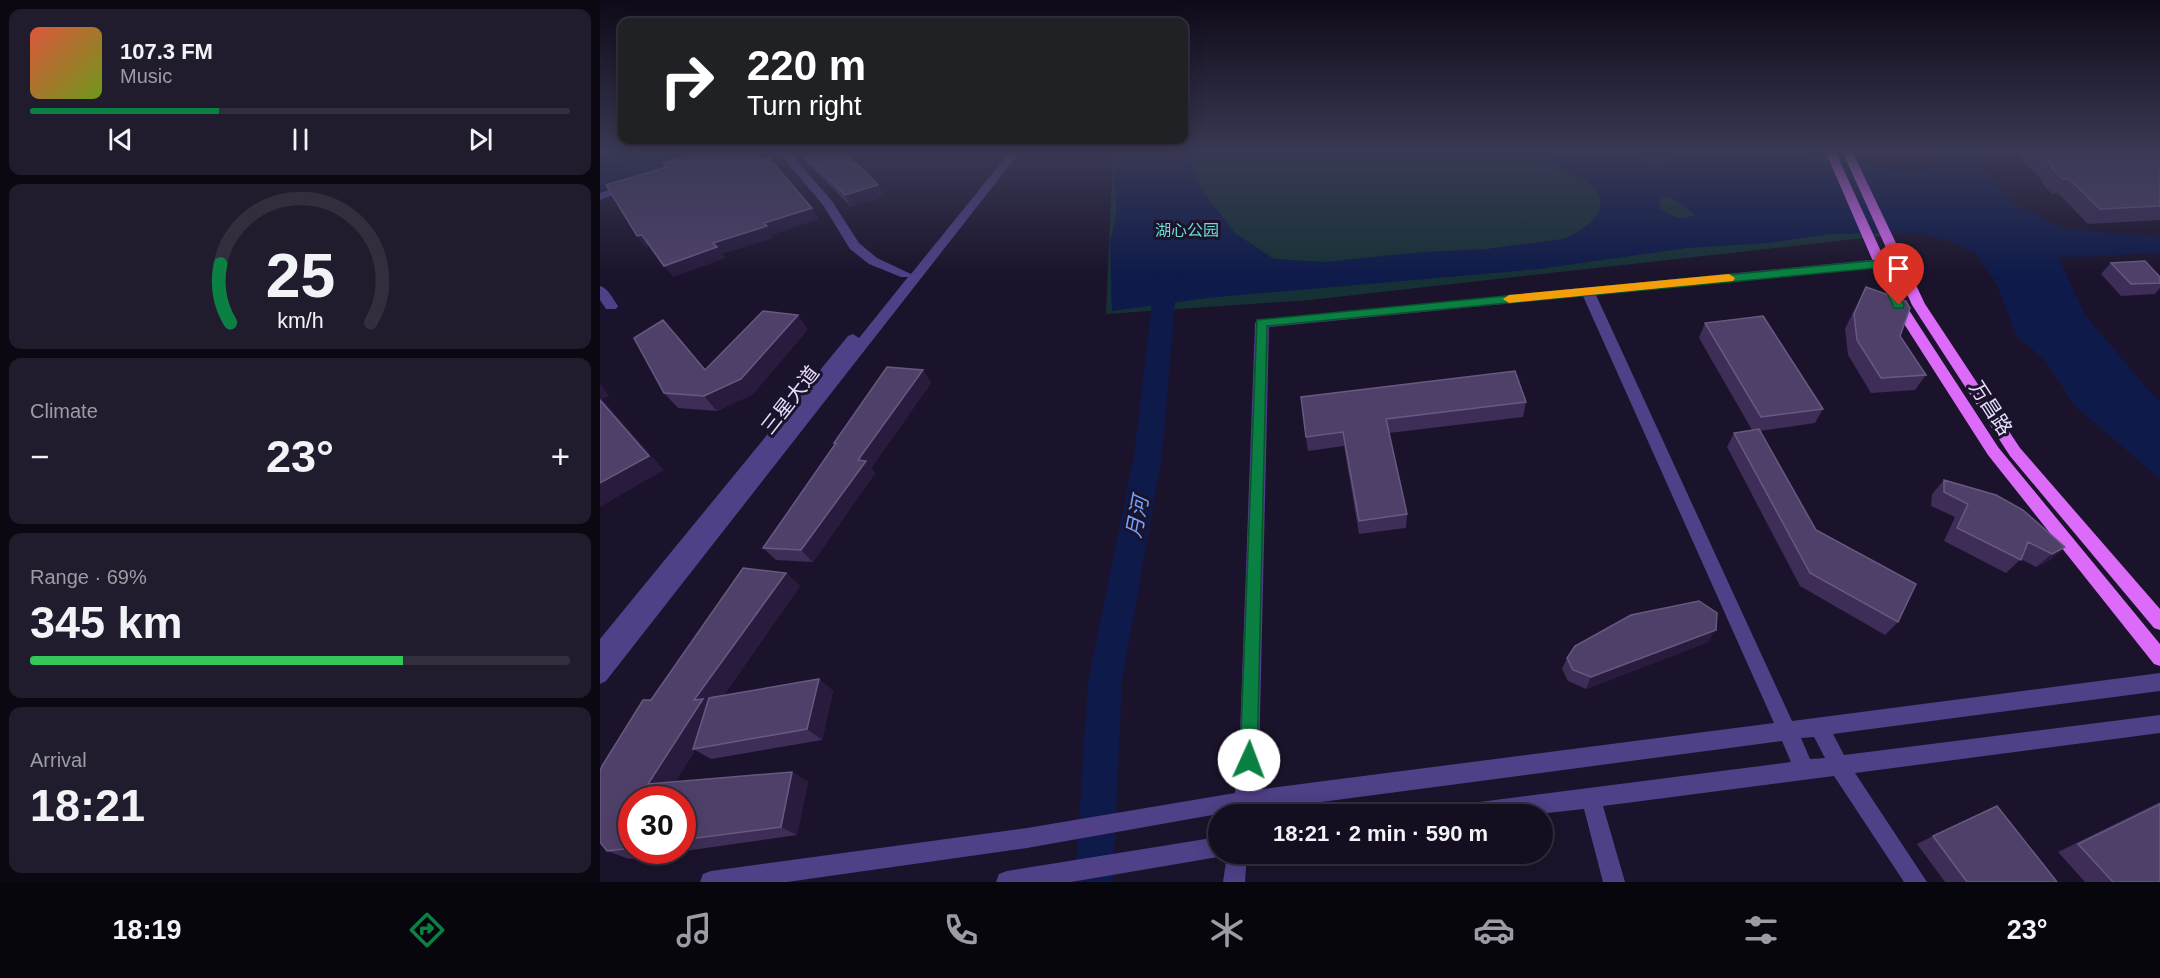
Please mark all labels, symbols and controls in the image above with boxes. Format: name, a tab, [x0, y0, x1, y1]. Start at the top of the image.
text: 107.3 FM	[120, 39, 213, 64]
icon: right	[648, 42, 726, 120]
text: 220 m	[747, 42, 866, 89]
text: Music	[120, 65, 172, 87]
text: Turn right	[747, 91, 862, 121]
icon: previous	[104, 123, 137, 156]
icon: pause	[284, 123, 317, 156]
icon: next	[464, 123, 497, 156]
park label: 湖心公园	[1155, 222, 1219, 239]
text: 25	[265, 242, 335, 311]
pin	[1873, 243, 1924, 305]
icon: arrive	[1882, 252, 1915, 285]
text: km/h	[277, 310, 323, 334]
street label: 三星大道	[757, 362, 823, 438]
street label: 万昌路	[1965, 377, 2017, 439]
text: Climate	[30, 400, 98, 422]
text: 23°	[266, 431, 334, 482]
text: −	[30, 438, 49, 475]
text: +	[551, 438, 570, 475]
water label: 月河	[1122, 490, 1153, 540]
text: Range · 69%	[30, 566, 147, 588]
text: 345 km	[30, 597, 183, 648]
position arrow	[1217, 728, 1281, 792]
text: Arrival	[30, 749, 87, 771]
text: 18:21	[30, 780, 145, 831]
speed limit sign: 30	[618, 786, 696, 864]
text: 18:21 · 2 min · 590 m	[1273, 821, 1488, 846]
icon: directions	[406, 909, 448, 951]
icon: music	[673, 909, 715, 951]
icon: phone	[940, 909, 982, 951]
icon: climate	[1206, 909, 1248, 951]
icon: car	[1473, 909, 1515, 951]
icon: filters	[1740, 909, 1782, 951]
text: 18:19	[112, 915, 181, 945]
text: 23°	[2007, 915, 2048, 945]

